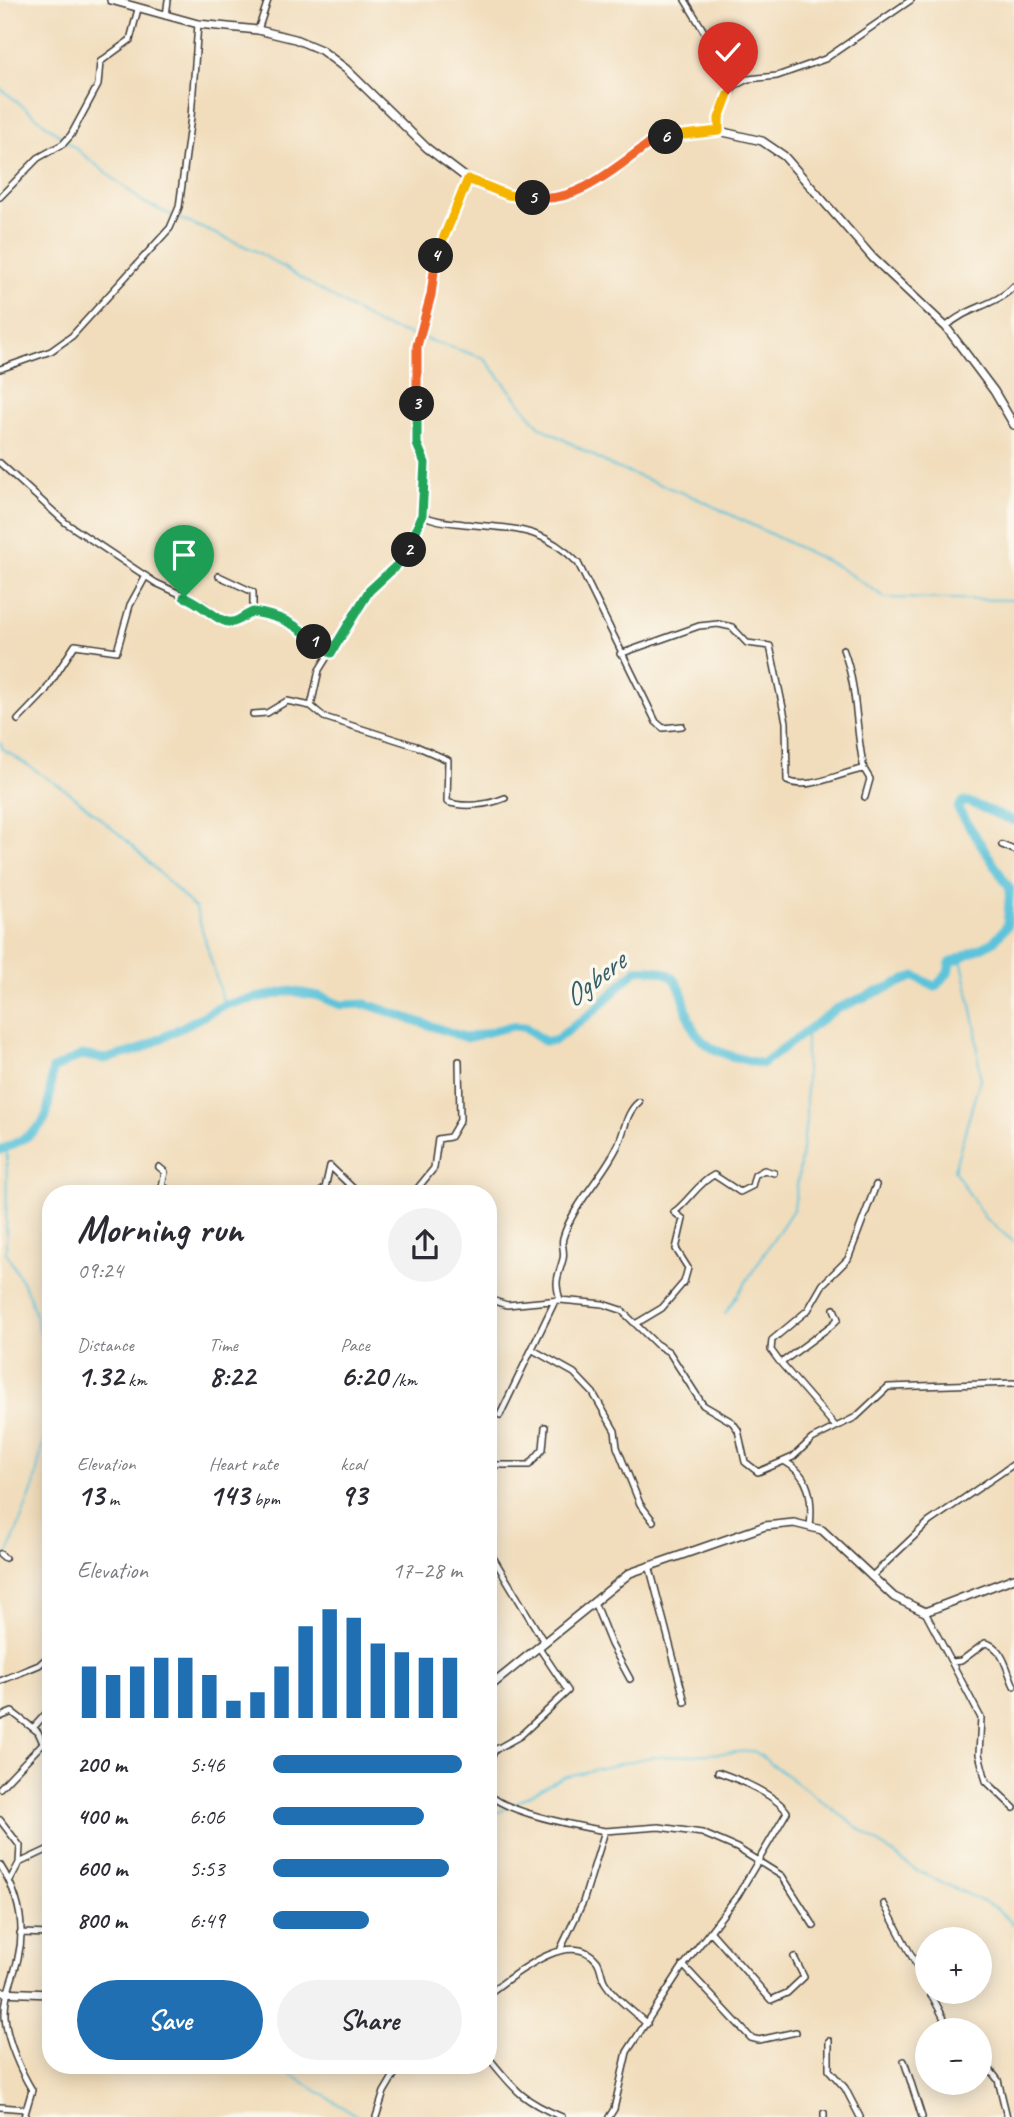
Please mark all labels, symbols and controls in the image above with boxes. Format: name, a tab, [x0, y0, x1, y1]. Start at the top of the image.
pin	[698, 22, 758, 94]
icon: check	[709, 33, 747, 71]
pin: 6	[648, 120, 684, 154]
text: 6	[661, 124, 670, 148]
pin: 5	[516, 180, 550, 216]
text: 5	[528, 185, 537, 209]
pin: 4	[418, 238, 453, 274]
text: 4	[431, 243, 440, 267]
pin: 3	[400, 386, 434, 422]
text: 3	[412, 391, 421, 415]
pin	[154, 525, 214, 597]
pin: 2	[392, 532, 426, 568]
icon: arrive	[165, 536, 203, 574]
text: 2	[404, 537, 413, 561]
pin: 1	[296, 624, 332, 660]
text: 1	[309, 629, 318, 653]
water label: Ogbere	[555, 940, 636, 1015]
text: Morning run	[77, 1206, 243, 1253]
button: share	[388, 1208, 462, 1282]
text: 09:24	[77, 1256, 123, 1285]
text: Distance	[77, 1333, 134, 1357]
text: Time	[209, 1333, 238, 1357]
text: Pace	[340, 1333, 370, 1357]
text: 1.32	[77, 1357, 123, 1395]
text: 8:22	[209, 1357, 255, 1395]
text: 6:20	[340, 1357, 387, 1395]
text: km	[123, 1368, 147, 1392]
text: /km	[387, 1368, 417, 1392]
text: Elevation	[77, 1452, 135, 1476]
text: Heart rate	[209, 1452, 278, 1476]
text: kcal	[340, 1452, 365, 1476]
text: 13	[77, 1476, 104, 1514]
text: 143	[209, 1476, 249, 1514]
text: 93	[340, 1476, 367, 1514]
text: m	[104, 1487, 119, 1511]
text: bpm	[249, 1487, 280, 1511]
text: Elevation	[77, 1556, 148, 1585]
text: 17–28 m	[392, 1556, 462, 1585]
text: 200 m	[77, 1750, 127, 1779]
text: 5:46	[189, 1750, 225, 1779]
text: 400 m	[77, 1802, 127, 1831]
text: 6:06	[189, 1802, 225, 1831]
text: 600 m	[77, 1854, 127, 1883]
text: 5:53	[189, 1854, 225, 1883]
text: 800 m	[77, 1906, 127, 1935]
text: 6:49	[189, 1906, 225, 1935]
map controls	[915, 1927, 992, 2095]
button: +	[915, 1927, 992, 2004]
button: Save	[77, 1980, 263, 2060]
button: Share	[277, 1980, 462, 2060]
button: −	[915, 2018, 992, 2095]

